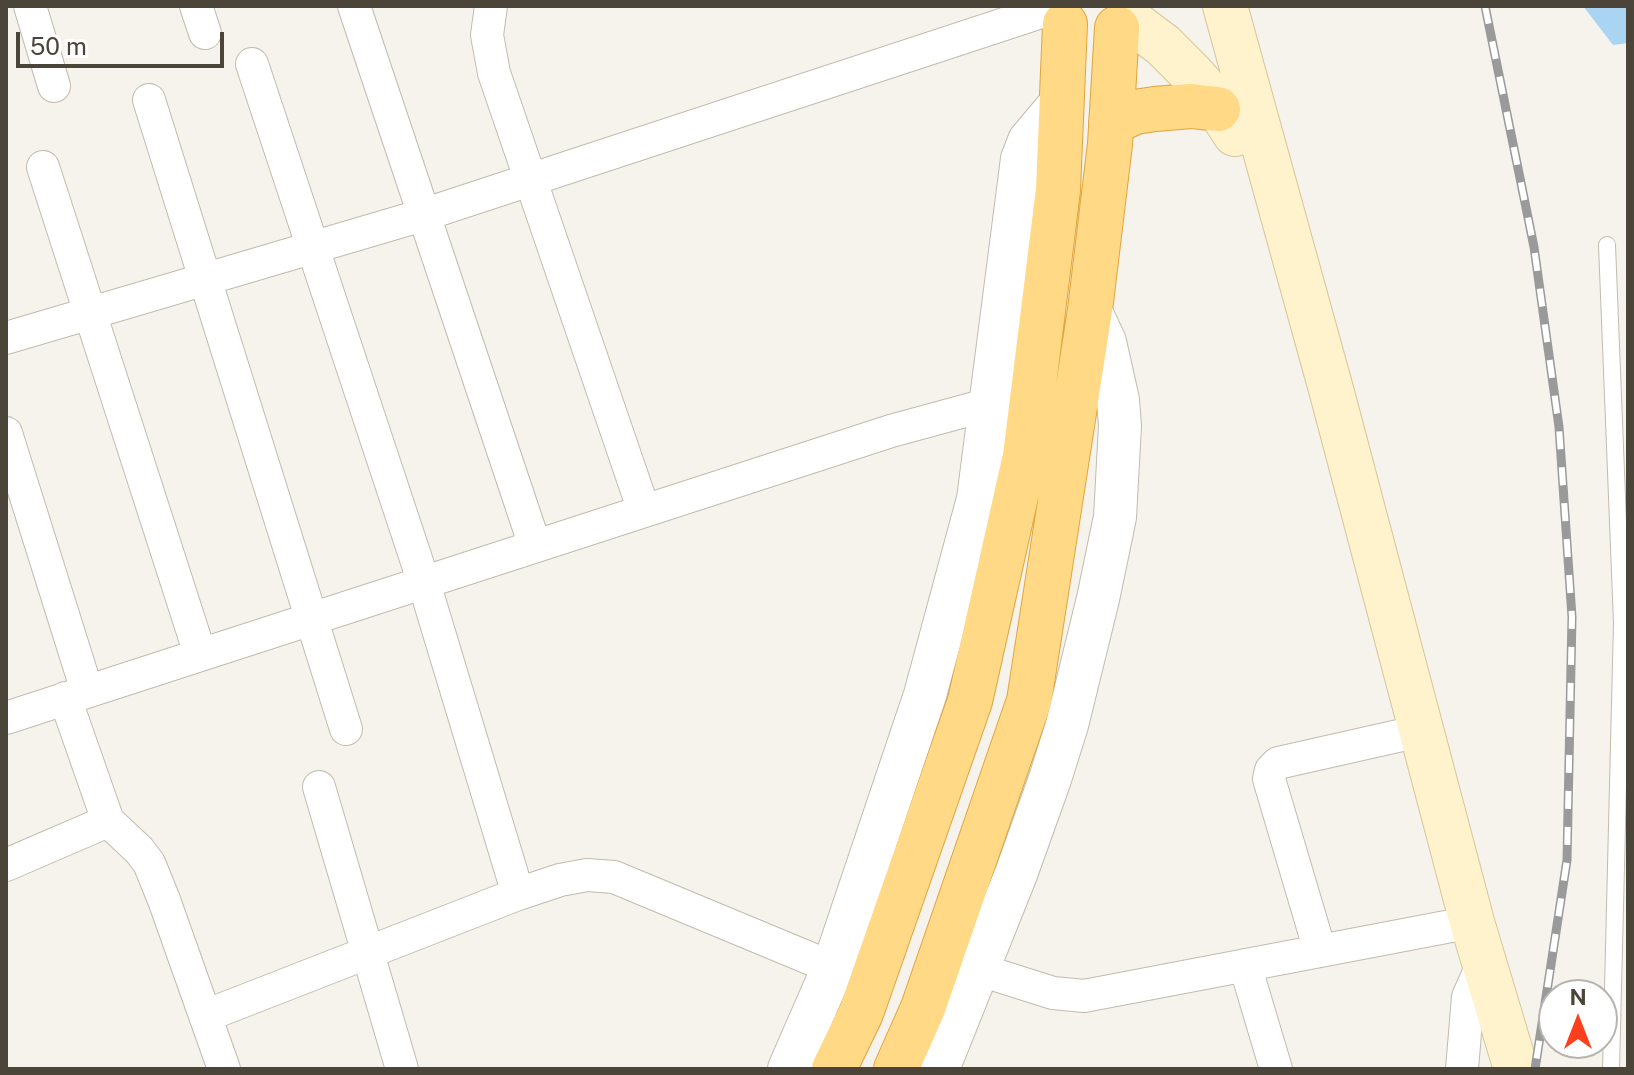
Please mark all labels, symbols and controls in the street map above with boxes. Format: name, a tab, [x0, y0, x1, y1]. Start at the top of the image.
scale bar	[20, 16, 228, 66]
text: 50 m	[30, 32, 87, 60]
north arrow	[1538, 979, 1618, 1059]
text: N	[1569, 984, 1587, 1010]

